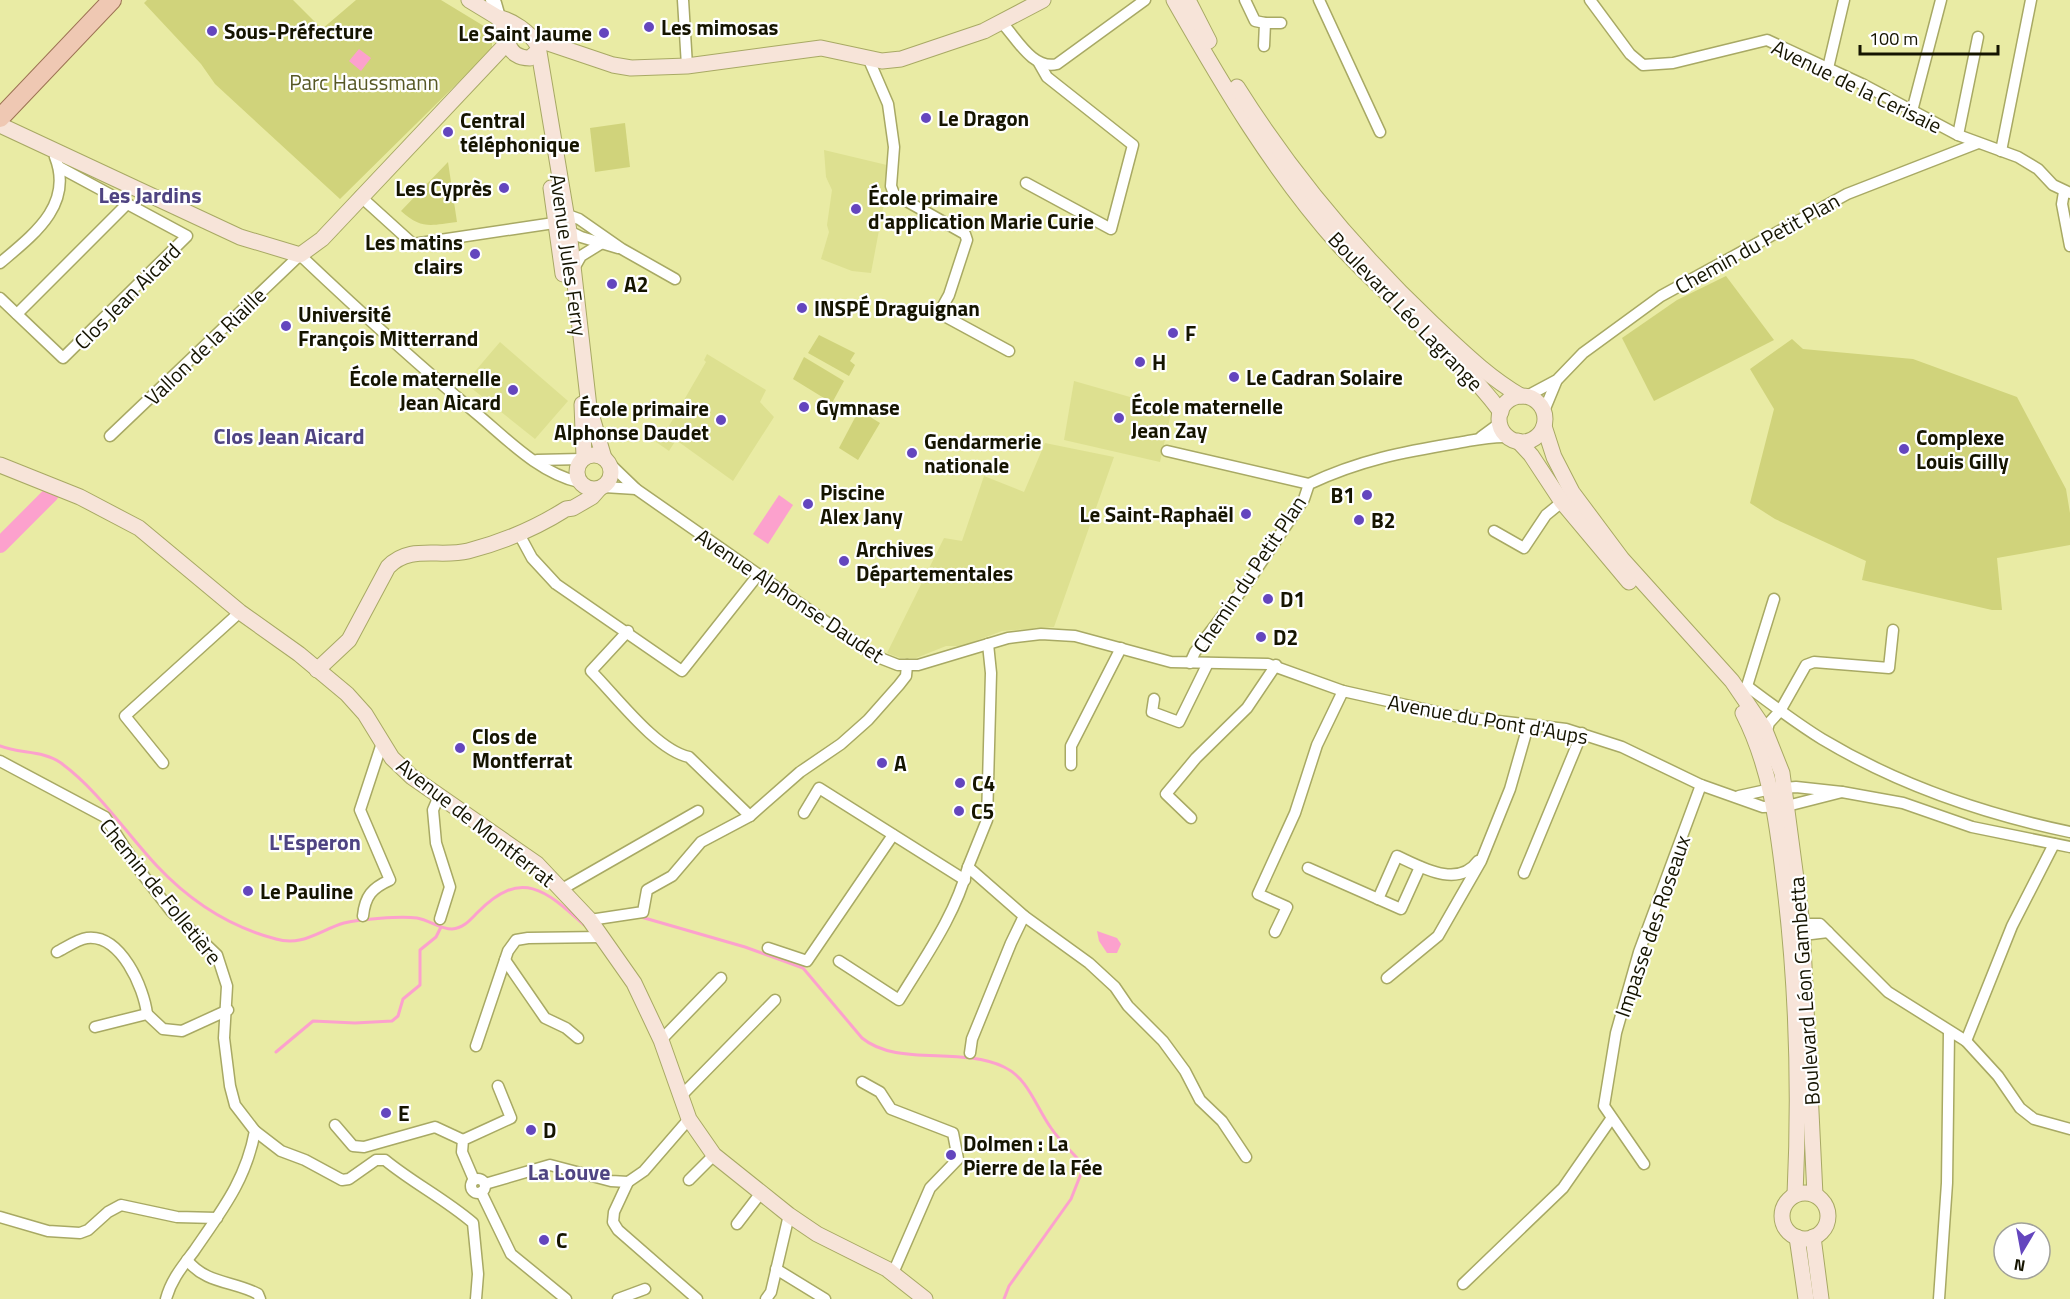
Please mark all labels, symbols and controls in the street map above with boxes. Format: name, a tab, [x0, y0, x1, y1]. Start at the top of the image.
place label: Les mimosas	[661, 11, 779, 43]
place label: Sous-Préfecture	[224, 15, 373, 47]
place label: Le Saint Jaume	[458, 17, 592, 49]
scale bar	[1860, 18, 1998, 56]
marker: Les mimosas	[642, 20, 656, 34]
marker: Sous-Préfecture	[205, 24, 219, 38]
text: 100 m	[1869, 25, 1918, 52]
marker: Le Saint Jaume	[597, 26, 611, 40]
street label: Avenue de la Cerisaie	[1766, 31, 1948, 141]
park label: Parc Haussmann	[289, 66, 439, 98]
place label: Le Dragon	[938, 102, 1029, 134]
place label: Central téléphonique	[460, 104, 580, 160]
marker: Le Dragon	[919, 111, 933, 125]
marker: Central téléphonique	[441, 125, 455, 139]
place label: Les Cyprès	[395, 172, 492, 204]
street label: Avenue Jules Ferry	[542, 172, 596, 338]
district label: Les Jardins	[98, 178, 202, 212]
marker: Les Cyprès	[497, 181, 511, 195]
place label: École primaire d'application Marie Curie	[868, 181, 1094, 237]
street label: Chemin du Petit Plan	[1669, 184, 1845, 302]
marker: École primaire d'application Marie Curie	[849, 202, 863, 216]
street label: Boulevard Léo Lagrange	[1321, 224, 1491, 398]
place label: Les matins clairs	[365, 226, 463, 282]
street label: Clos Jean Aicard	[66, 235, 188, 357]
marker: Les matins clairs	[468, 247, 482, 261]
place label: A2	[624, 268, 648, 300]
marker: A2	[605, 277, 619, 291]
street label: Vallon de la Riaille	[137, 280, 273, 412]
place label: INSPÉ Draguignan	[814, 292, 980, 324]
place label: Université François Mitterrand	[298, 298, 478, 354]
marker: INSPÉ Draguignan	[795, 301, 809, 315]
place label: F	[1185, 317, 1196, 349]
marker: Université François Mitterrand	[279, 319, 293, 333]
marker: F	[1166, 326, 1180, 340]
place label: H	[1152, 346, 1166, 378]
marker: H	[1133, 355, 1147, 369]
place label: Le Cadran Solaire	[1246, 361, 1403, 393]
place label: École maternelle Jean Aicard	[349, 362, 501, 418]
marker: Le Cadran Solaire	[1227, 370, 1241, 384]
marker: École maternelle Jean Aicard	[506, 383, 520, 397]
place label: École maternelle Jean Zay	[1131, 390, 1283, 446]
place label: Gymnase	[816, 391, 900, 423]
place label: École primaire Alphonse Daudet	[554, 392, 709, 448]
marker: Gymnase	[797, 400, 811, 414]
marker: École maternelle Jean Zay	[1112, 411, 1126, 425]
marker: École primaire Alphonse Daudet	[714, 413, 728, 427]
district label: Clos Jean Aicard	[213, 419, 365, 453]
place label: Complexe Louis Gilly	[1916, 421, 2009, 477]
place label: Gendarmerie nationale	[924, 425, 1042, 481]
marker: Complexe Louis Gilly	[1897, 442, 1911, 456]
marker: Gendarmerie nationale	[905, 446, 919, 460]
place label: Piscine Alex Jany	[820, 476, 903, 532]
place label: B1	[1330, 479, 1355, 511]
marker: B1	[1360, 488, 1374, 502]
street label: Chemin du Petit Plan	[1184, 489, 1314, 659]
marker: Piscine Alex Jany	[801, 497, 815, 511]
place label: Le Saint-Raphaël	[1080, 498, 1234, 530]
place label: B2	[1371, 504, 1396, 536]
marker: Le Saint-Raphaël	[1239, 507, 1253, 521]
marker: B2	[1352, 513, 1366, 527]
street label: Avenue Alphonse Daudet	[689, 520, 891, 671]
place label: Archives Départementales	[856, 533, 1013, 589]
marker: Archives Départementales	[837, 554, 851, 568]
place label: D1	[1280, 583, 1305, 615]
marker: D1	[1261, 592, 1275, 606]
place label: D2	[1273, 621, 1298, 653]
marker: D2	[1254, 630, 1268, 644]
street label: Avenue du Pont d'Aups	[1385, 686, 1591, 752]
place label: Clos de Montferrat	[472, 720, 573, 776]
marker: Clos de Montferrat	[453, 741, 467, 755]
place label: A	[894, 747, 907, 779]
street label: Avenue de Montferrat	[390, 750, 563, 895]
marker: A	[875, 756, 889, 770]
place label: C4	[972, 767, 995, 799]
marker: C4	[953, 776, 967, 790]
place label: C5	[971, 795, 994, 827]
marker: C5	[952, 804, 966, 818]
street label: Chemin de Folletière	[92, 811, 230, 971]
district label: L'Esperon	[269, 825, 361, 859]
street label: Impasse des Roseaux	[1606, 830, 1698, 1021]
place label: Le Pauline	[260, 875, 353, 907]
street label: Boulevard Léon Gambetta	[1780, 875, 1828, 1106]
marker: Le Pauline	[241, 884, 255, 898]
place label: E	[398, 1097, 410, 1129]
marker: E	[379, 1106, 393, 1120]
place label: D	[543, 1114, 556, 1146]
marker: D	[524, 1123, 538, 1137]
place label: Dolmen : La Pierre de la Fée	[963, 1127, 1103, 1183]
marker: Dolmen : La Pierre de la Fée	[944, 1148, 958, 1162]
district label: La Louve	[528, 1155, 610, 1189]
north arrow	[1992, 1221, 2052, 1281]
place label: C	[556, 1224, 567, 1256]
marker: C	[537, 1233, 551, 1247]
text: N	[2012, 1253, 2027, 1279]

